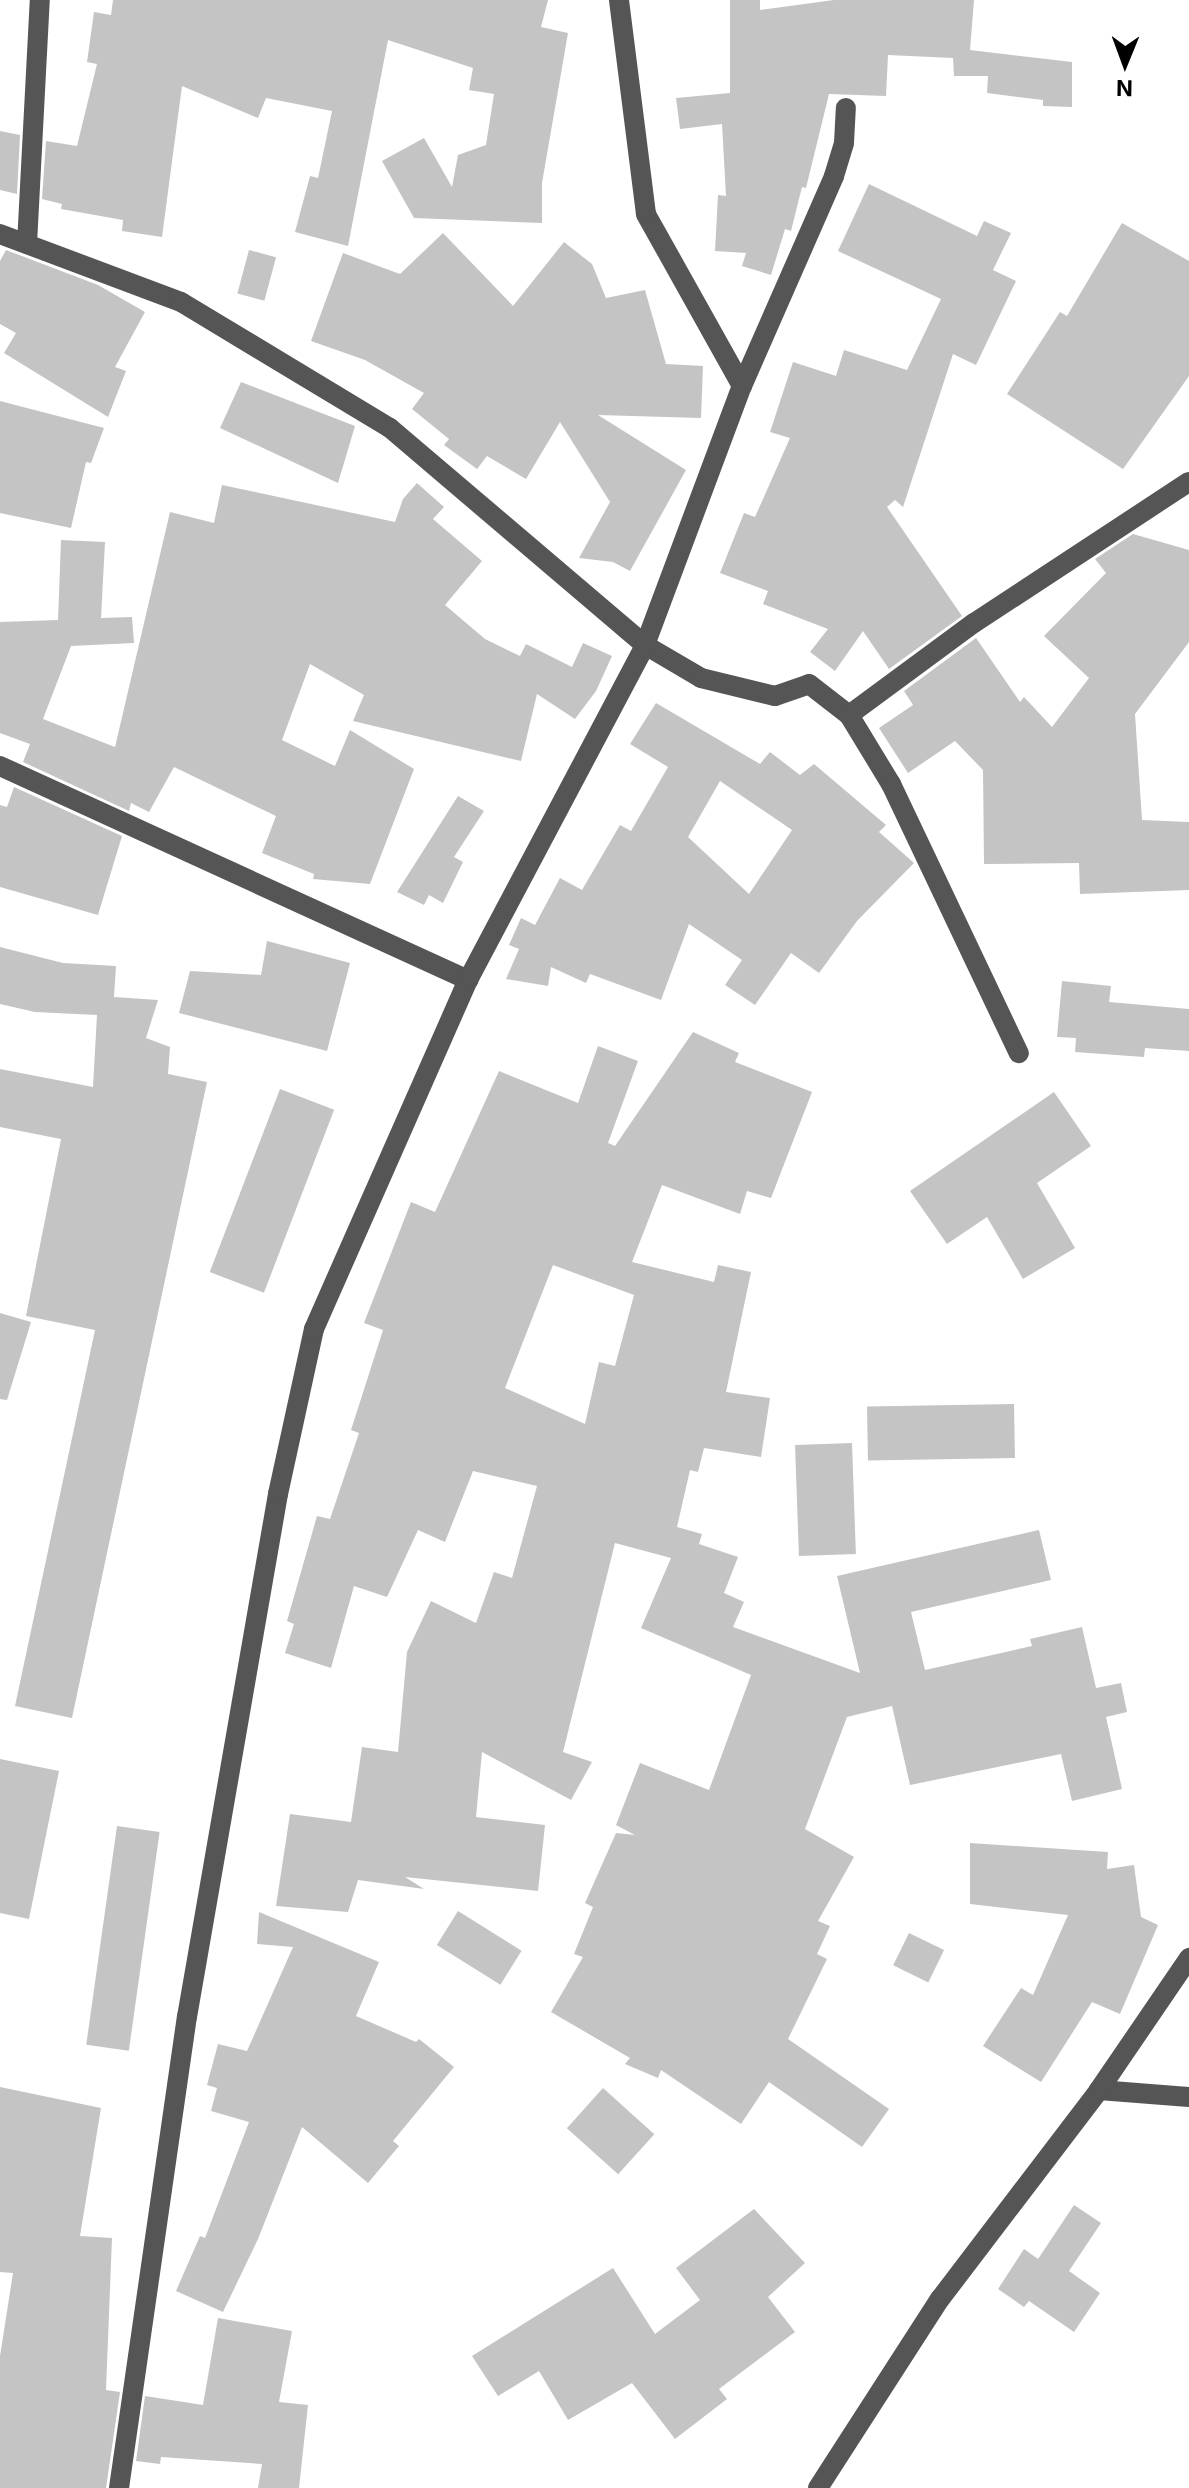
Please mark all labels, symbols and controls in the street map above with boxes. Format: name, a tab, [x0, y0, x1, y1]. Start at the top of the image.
north arrow	[1085, 24, 1165, 104]
text: N	[1116, 75, 1133, 101]

